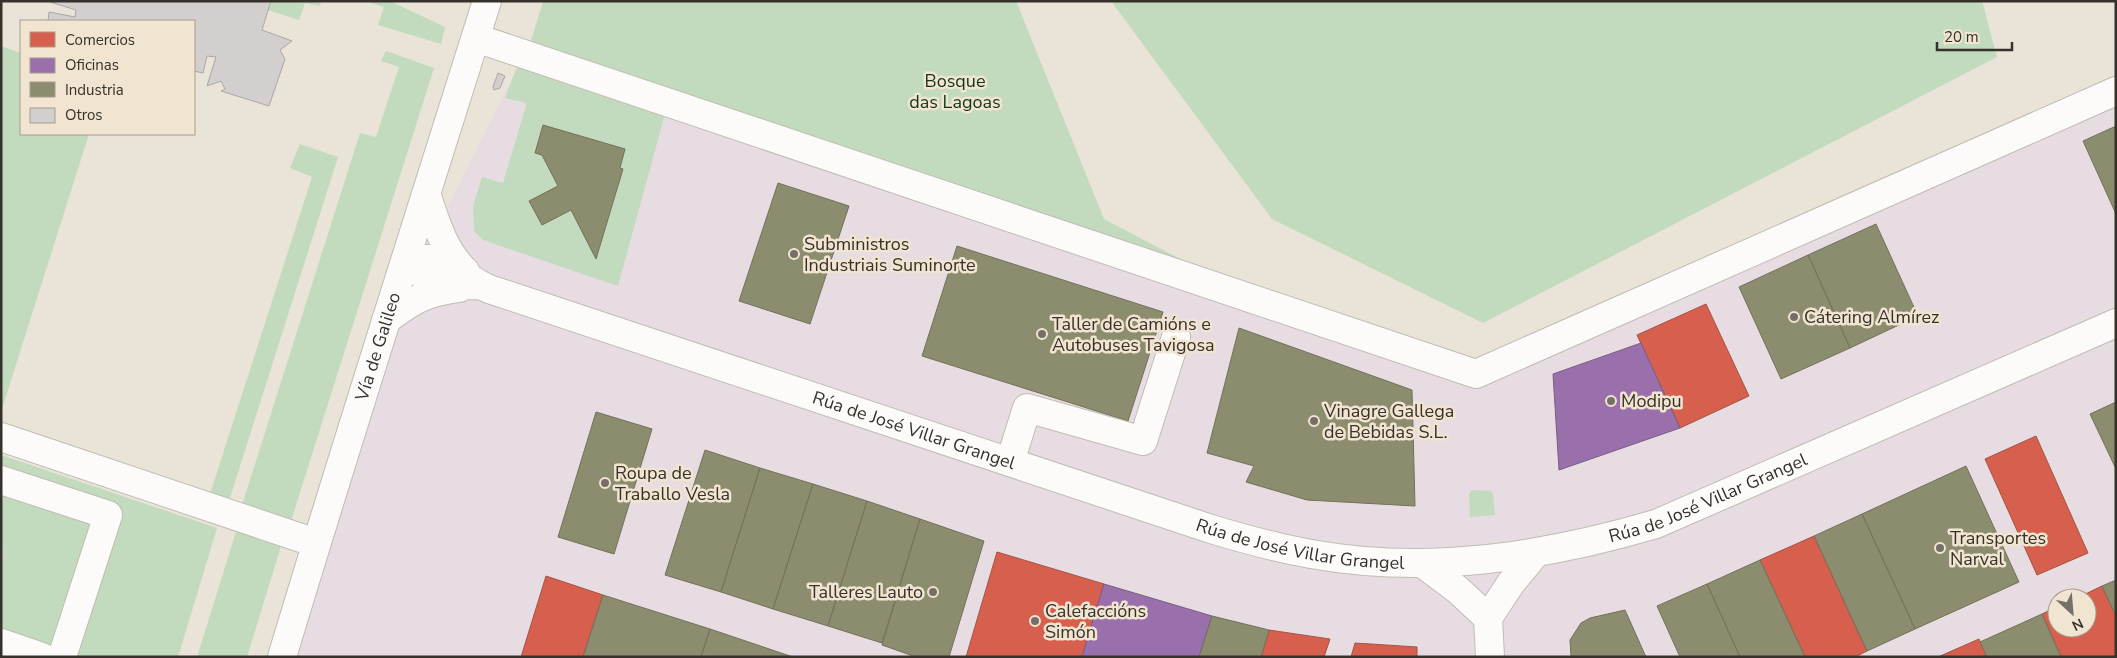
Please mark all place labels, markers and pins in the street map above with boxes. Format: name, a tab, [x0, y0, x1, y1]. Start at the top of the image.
place label: Subministros Industriais Suminorte	[804, 232, 976, 277]
marker: Subministros Industriais Suminorte	[788, 248, 800, 260]
place label: Cátering Almírez	[1804, 305, 1939, 329]
marker: Cátering Almírez	[1788, 311, 1800, 323]
place label: Taller de Camións e Autobuses Tavigosa	[1052, 312, 1215, 357]
marker: Taller de Camións e Autobuses Tavigosa	[1036, 328, 1048, 340]
place label: Modipu	[1621, 389, 1682, 413]
marker: Modipu	[1605, 395, 1617, 407]
place label: Vinagre Gallega de Bebidas S.L.	[1323, 399, 1454, 444]
marker: Vinagre Gallega de Bebidas S.L.	[1308, 415, 1320, 427]
place label: Roupa de Traballo Vesla	[615, 461, 730, 506]
marker: Roupa de Traballo Vesla	[599, 477, 611, 489]
place label: Transportes Narval	[1950, 526, 2046, 571]
marker: Transportes Narval	[1934, 542, 1946, 554]
place label: Talleres Lauto	[809, 580, 923, 604]
marker: Talleres Lauto	[927, 586, 939, 598]
place label: Calefaccións Simón	[1045, 599, 1146, 644]
marker: Calefaccións Simón	[1029, 615, 1041, 627]

